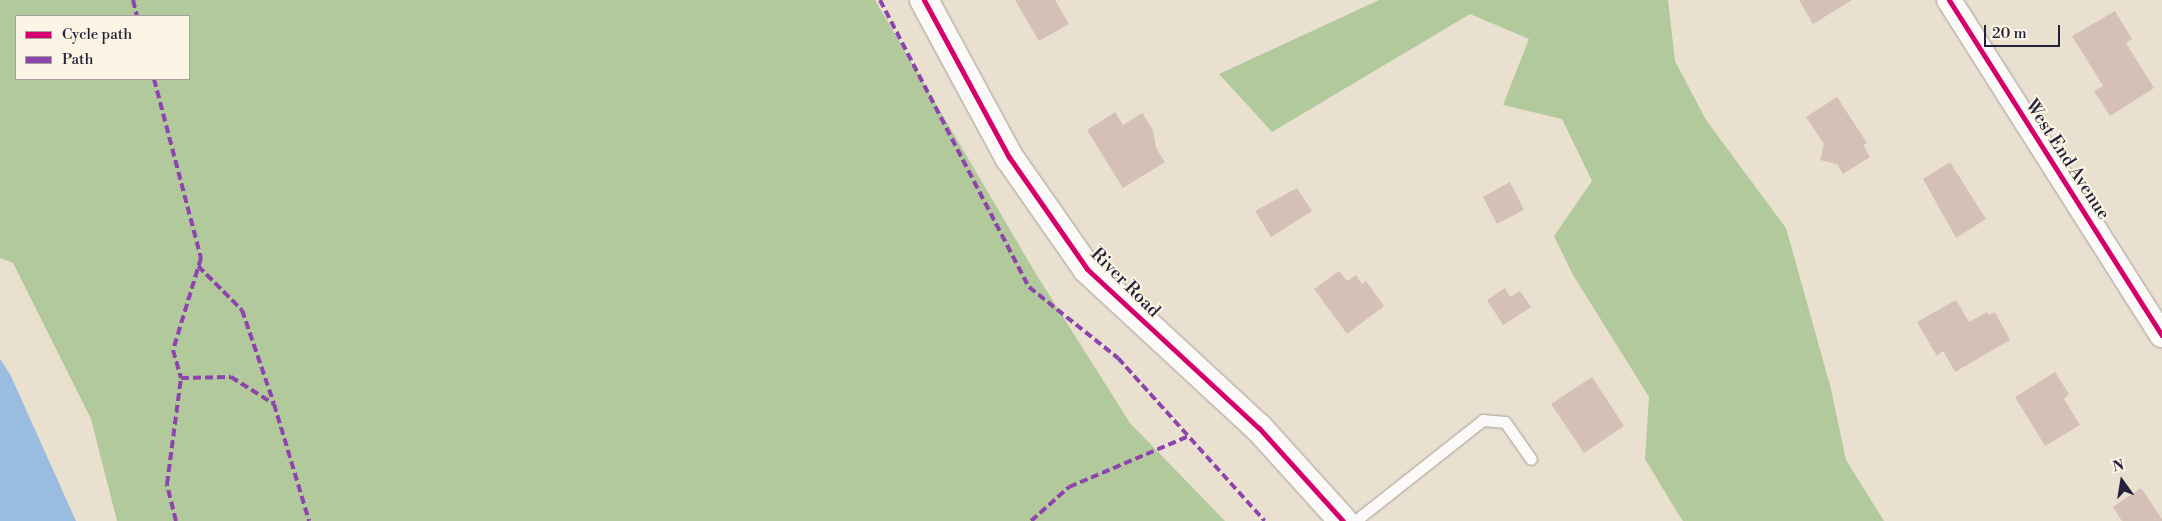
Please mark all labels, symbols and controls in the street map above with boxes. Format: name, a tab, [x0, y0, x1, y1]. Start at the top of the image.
legend	[15, 15, 190, 80]
scale bar	[1987, 15, 2063, 47]
text: 20 m	[1992, 24, 2027, 43]
text: Cycle path	[62, 25, 132, 44]
text: Path	[62, 50, 94, 69]
street label: West End Avenue	[2020, 96, 2114, 224]
street label: River Road	[1086, 244, 1164, 322]
north arrow	[2097, 456, 2147, 506]
text: N	[2111, 456, 2126, 476]

